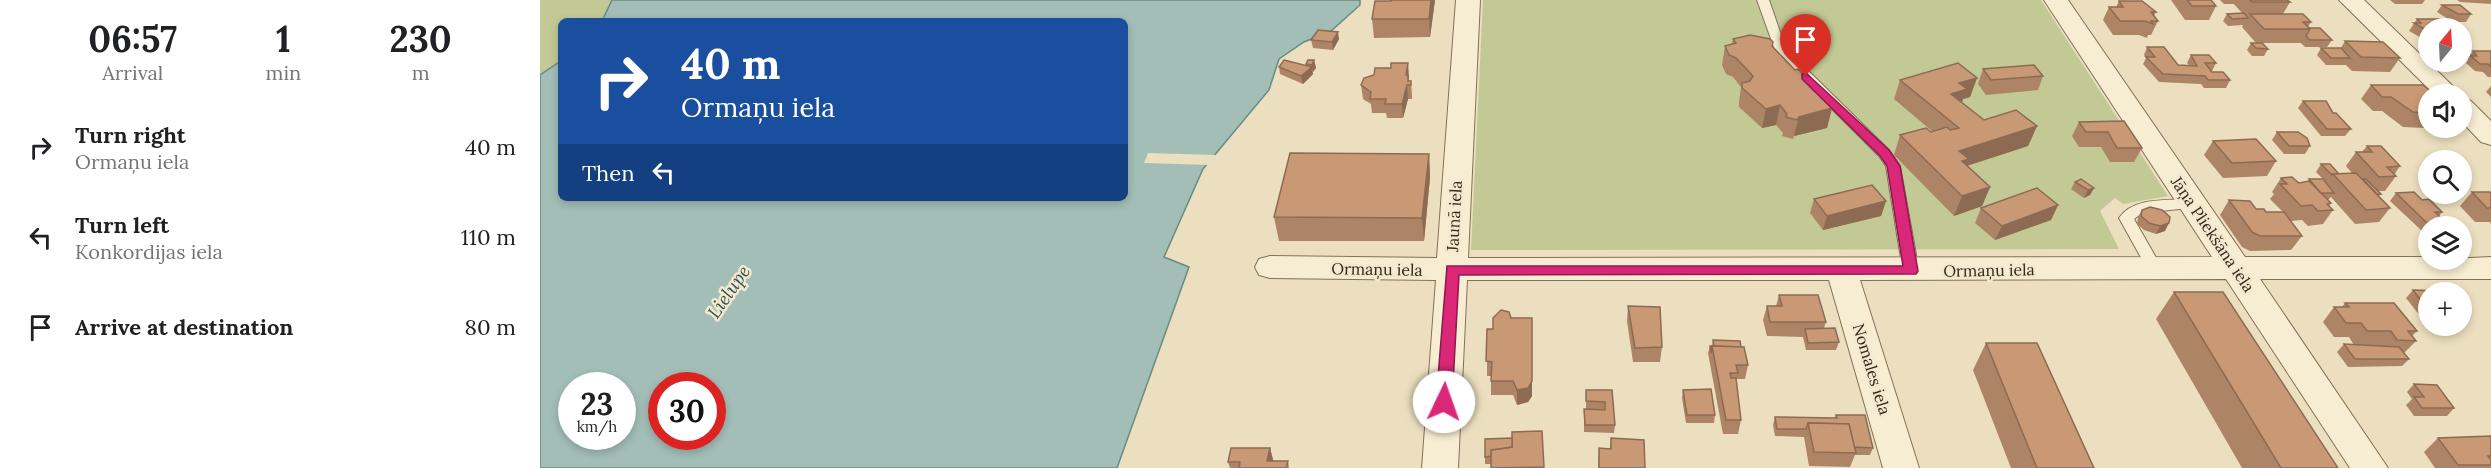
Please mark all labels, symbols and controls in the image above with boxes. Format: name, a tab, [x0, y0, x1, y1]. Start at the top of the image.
pin	[1780, 14, 1831, 76]
text: 06:57	[88, 16, 177, 62]
text: 1	[276, 16, 291, 62]
text: 230	[389, 16, 452, 62]
north arrow	[2418, 18, 2472, 72]
map controls	[2418, 18, 2472, 336]
icon: arrive	[1789, 23, 1822, 56]
text: 40 m	[681, 37, 780, 91]
icon: right	[582, 42, 660, 120]
text: Arrival	[102, 60, 163, 85]
text: min	[266, 60, 301, 85]
text: m	[412, 60, 430, 85]
button: sound	[2418, 84, 2472, 138]
text: Ormaņu iela	[681, 90, 835, 124]
text: Turn right	[75, 121, 186, 149]
icon: right	[24, 131, 57, 164]
text: 40 m	[465, 133, 516, 161]
text: Ormaņu iela	[75, 149, 189, 174]
button: search	[2418, 150, 2472, 204]
icon: left	[647, 156, 680, 189]
text: Then	[582, 159, 635, 187]
street label: Jāņa Pliekšāna iela	[2165, 171, 2259, 296]
street label: Jaunā iela	[1442, 180, 1466, 253]
text: Turn left	[75, 211, 169, 239]
button: layers	[2418, 216, 2472, 270]
icon: left	[24, 221, 57, 254]
text: 110 m	[461, 223, 516, 251]
text: Konkordijas iela	[75, 239, 223, 264]
street label: Ormaņu iela	[1331, 258, 1423, 281]
street label: Ormaņu iela	[1943, 259, 2035, 282]
water label: Lielupe	[702, 261, 755, 323]
button: +	[2418, 282, 2472, 336]
icon: arrive	[24, 311, 57, 344]
text: Arrive at destination	[75, 313, 293, 341]
text: 80 m	[465, 313, 516, 341]
street label: Nomales iela	[1849, 321, 1895, 417]
position arrow	[1412, 370, 1476, 434]
speed limit sign: 30	[648, 372, 726, 450]
text: 23	[581, 385, 613, 423]
text: km/h	[577, 417, 617, 436]

